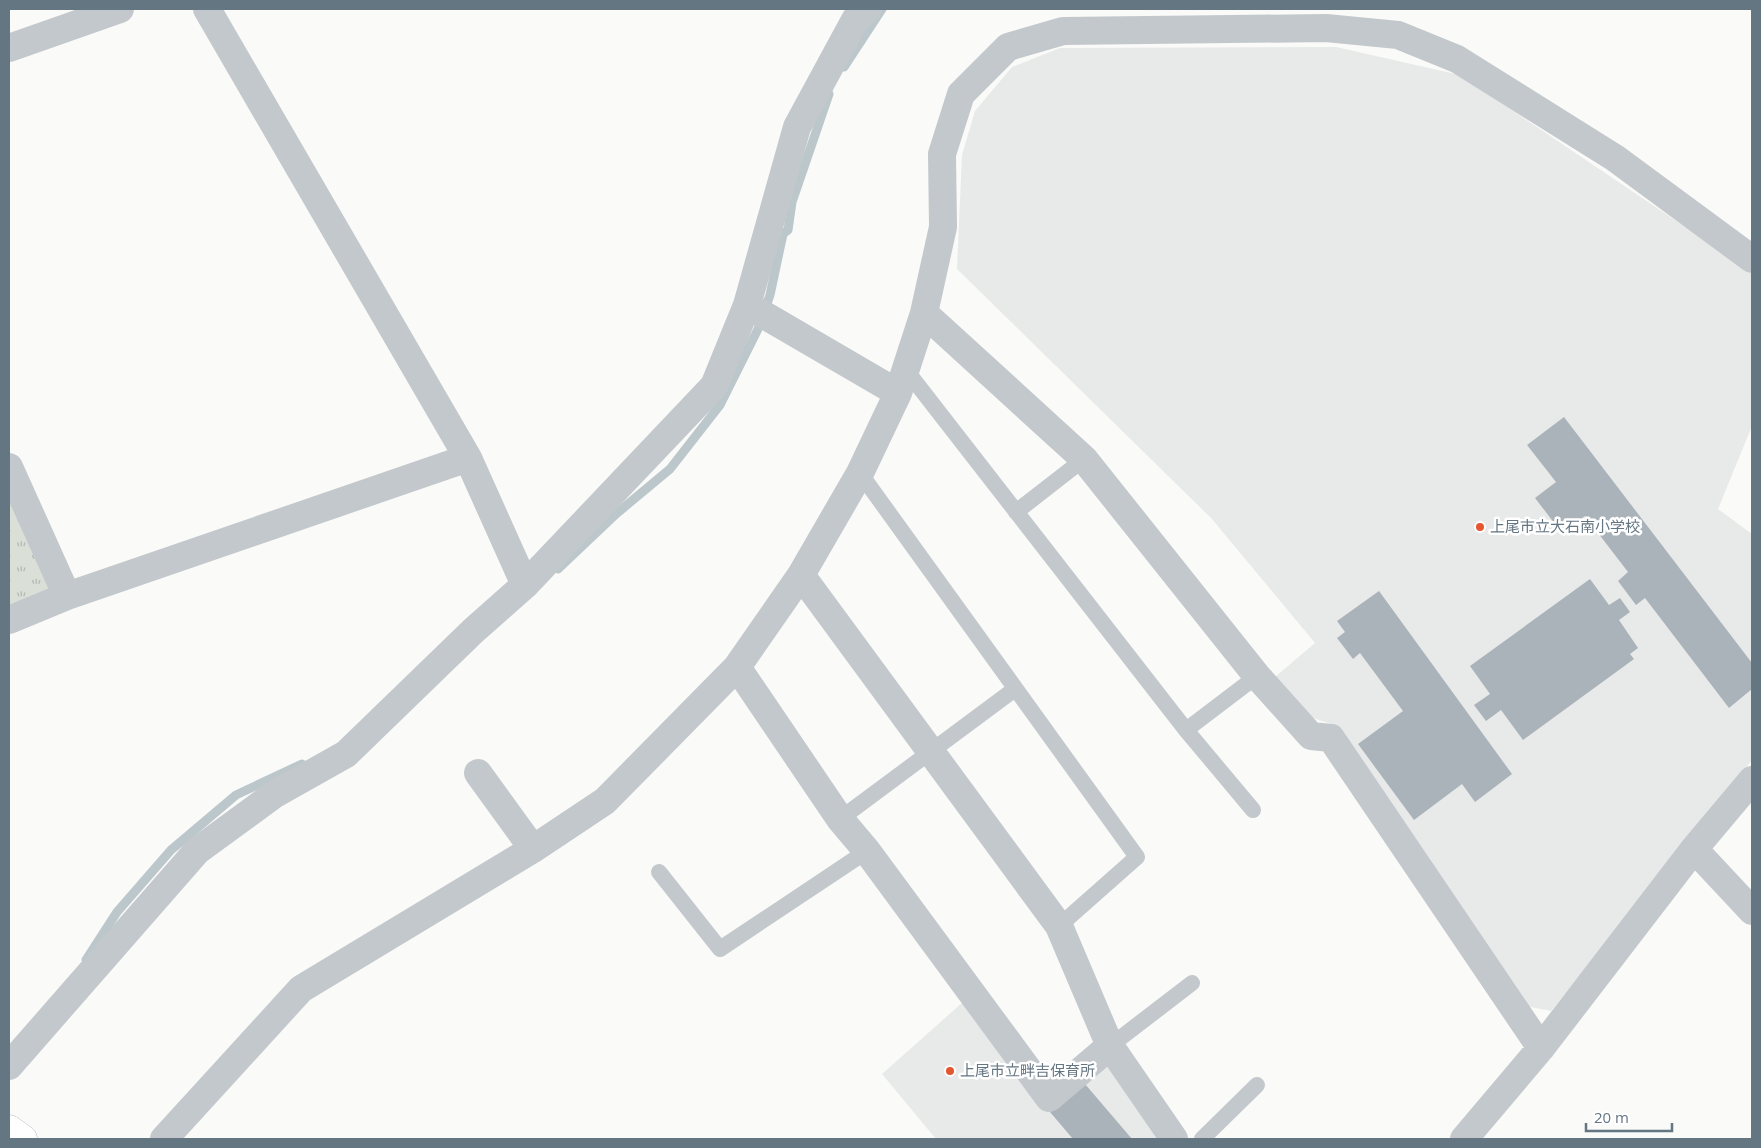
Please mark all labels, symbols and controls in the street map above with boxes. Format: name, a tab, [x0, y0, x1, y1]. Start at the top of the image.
place label: 上尾市立大石南小学校	[1490, 516, 1640, 536]
marker: 上尾市立大石南小学校	[1474, 521, 1486, 533]
place label: 上尾市立畔吉保育所	[960, 1060, 1095, 1080]
marker: 上尾市立畔吉保育所	[944, 1065, 956, 1077]
scale bar	[1586, 1100, 1672, 1132]
text: 20 m	[1594, 1107, 1629, 1127]

